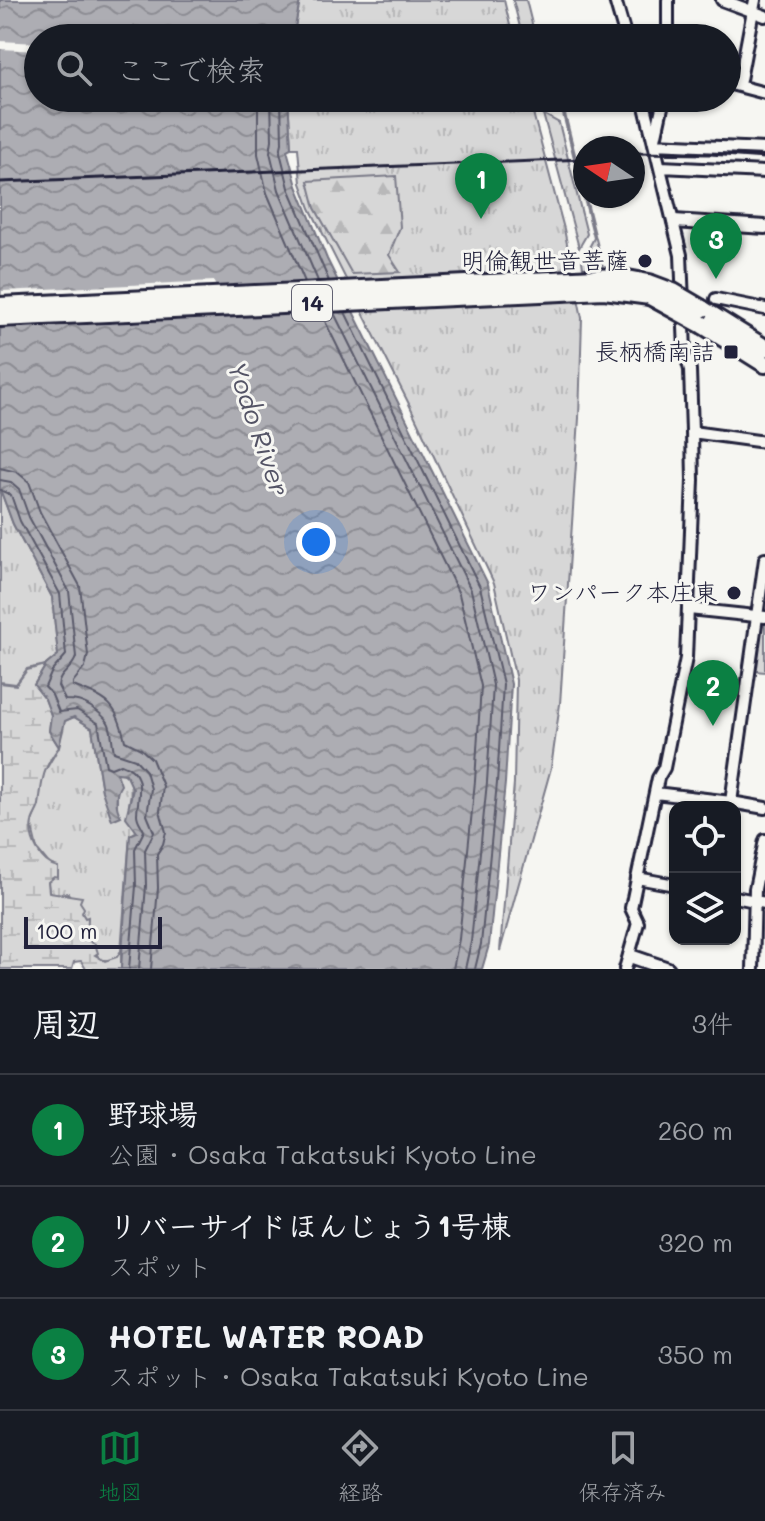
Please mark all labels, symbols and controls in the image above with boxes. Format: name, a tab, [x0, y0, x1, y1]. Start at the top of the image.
search box	[24, 24, 741, 112]
icon: search	[52, 46, 96, 90]
text: ここで検索	[116, 49, 266, 89]
north arrow	[573, 136, 645, 208]
pin: 1	[455, 153, 507, 219]
pin: 3	[690, 213, 742, 279]
place label: 明倫観世音菩薩	[461, 244, 629, 275]
marker: 明倫観世音菩薩	[636, 252, 654, 270]
road number: 14	[292, 285, 332, 321]
place label: 長柄橋南詰	[595, 335, 715, 366]
marker: 長柄橋南詰	[722, 343, 740, 361]
water label: Yodo River	[220, 357, 298, 500]
your location	[296, 522, 336, 562]
place label: ワンパーク本庄東	[527, 576, 718, 607]
marker: ワンパーク本庄東	[725, 584, 743, 602]
pin: 2	[687, 660, 739, 726]
map controls	[669, 801, 741, 945]
button: locate	[669, 801, 741, 873]
button: layers	[669, 873, 741, 945]
scale bar	[24, 913, 162, 949]
text: 100 m	[36, 916, 98, 945]
text: 周辺	[32, 1000, 100, 1045]
text: 3件	[692, 1006, 733, 1040]
text: 野球場	[108, 1093, 198, 1133]
text: 1	[52, 1113, 64, 1147]
text: 260 m	[658, 1113, 733, 1147]
text: 公園 · Osaka Takatsuki Kyoto Line	[108, 1137, 537, 1171]
text: リバーサイドほんじょう1号棟	[108, 1205, 511, 1245]
text: 2	[51, 1225, 65, 1259]
text: 320 m	[658, 1225, 733, 1259]
text: スポット	[108, 1249, 212, 1283]
text: HOTEL WATER ROAD	[108, 1316, 424, 1356]
text: 3	[50, 1337, 66, 1371]
text: 350 m	[658, 1337, 733, 1371]
text: スポット · Osaka Takatsuki Kyoto Line	[108, 1359, 589, 1393]
tab: 地図	[98, 1426, 142, 1506]
tab: 経路	[338, 1426, 383, 1506]
tab: 保存済み	[579, 1426, 667, 1506]

